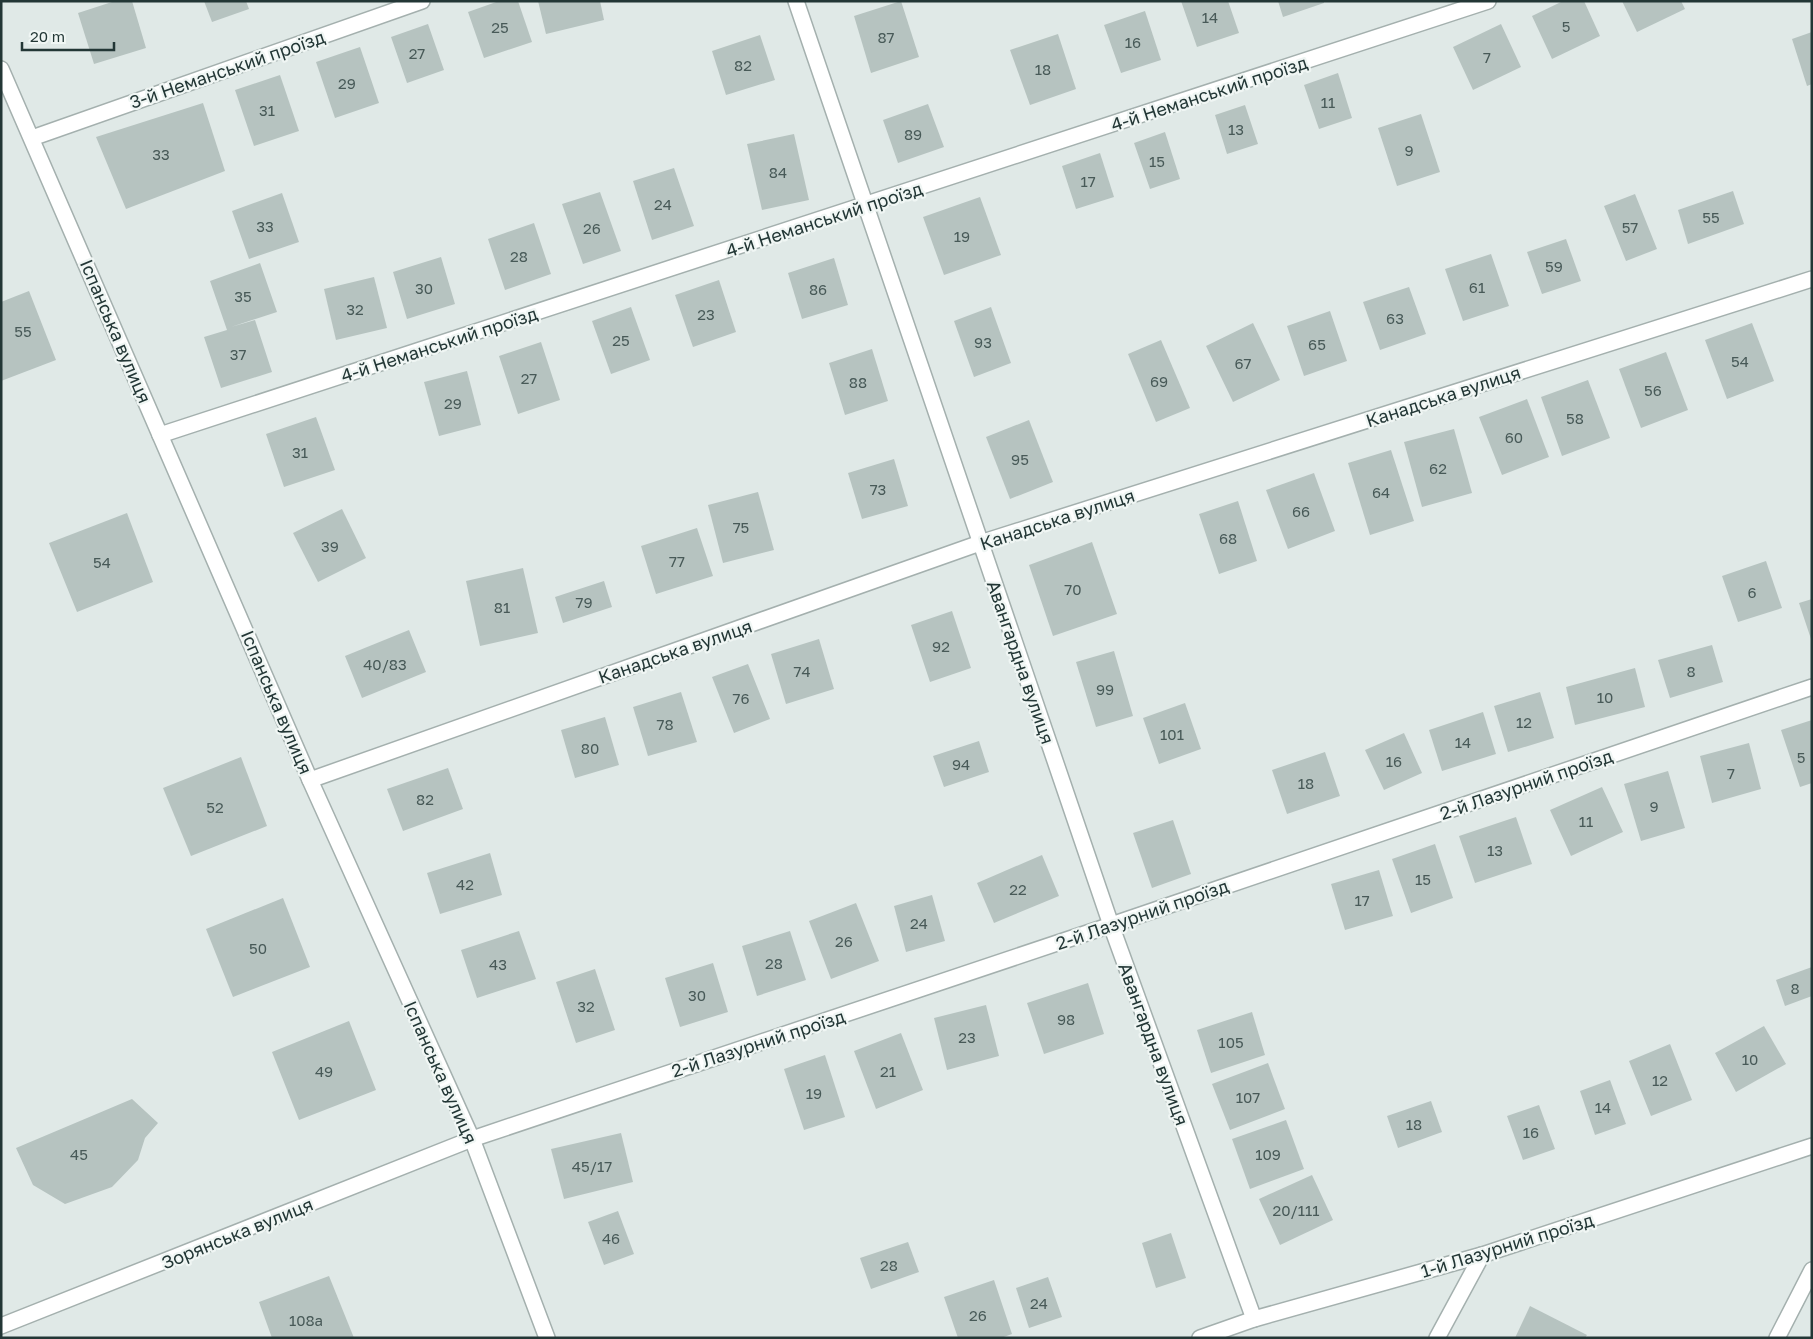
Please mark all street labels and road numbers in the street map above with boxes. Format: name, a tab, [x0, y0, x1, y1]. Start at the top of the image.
street label: 3-й Неманський проїзд	[127, 25, 328, 113]
street label: 4-й Неманський проїзд	[1108, 51, 1310, 135]
street label: 4-й Неманський проїзд	[723, 177, 925, 261]
street label: Іспанська вулиця	[76, 256, 156, 406]
street label: 4-й Неманський проїзд	[338, 302, 540, 386]
street label: Канадська вулиця	[1363, 361, 1523, 431]
street label: Канадська вулиця	[977, 484, 1137, 554]
street label: Авангардна вулиця	[983, 577, 1059, 747]
street label: Канадська вулиця	[595, 614, 755, 688]
street label: Іспанська вулиця	[237, 627, 317, 777]
street label: 2-й Лазурний проїзд	[1437, 744, 1615, 824]
street label: 2-й Лазурний проїзд	[1053, 874, 1231, 954]
street label: Авангардна вулиця	[1114, 960, 1194, 1128]
street label: Іспанська вулиця	[400, 997, 482, 1147]
street label: 2-й Лазурний проїзд	[668, 1004, 848, 1081]
street label: Зорянська вулиця	[158, 1193, 316, 1273]
street label: 1-й Лазурний проїзд	[1418, 1208, 1596, 1282]

